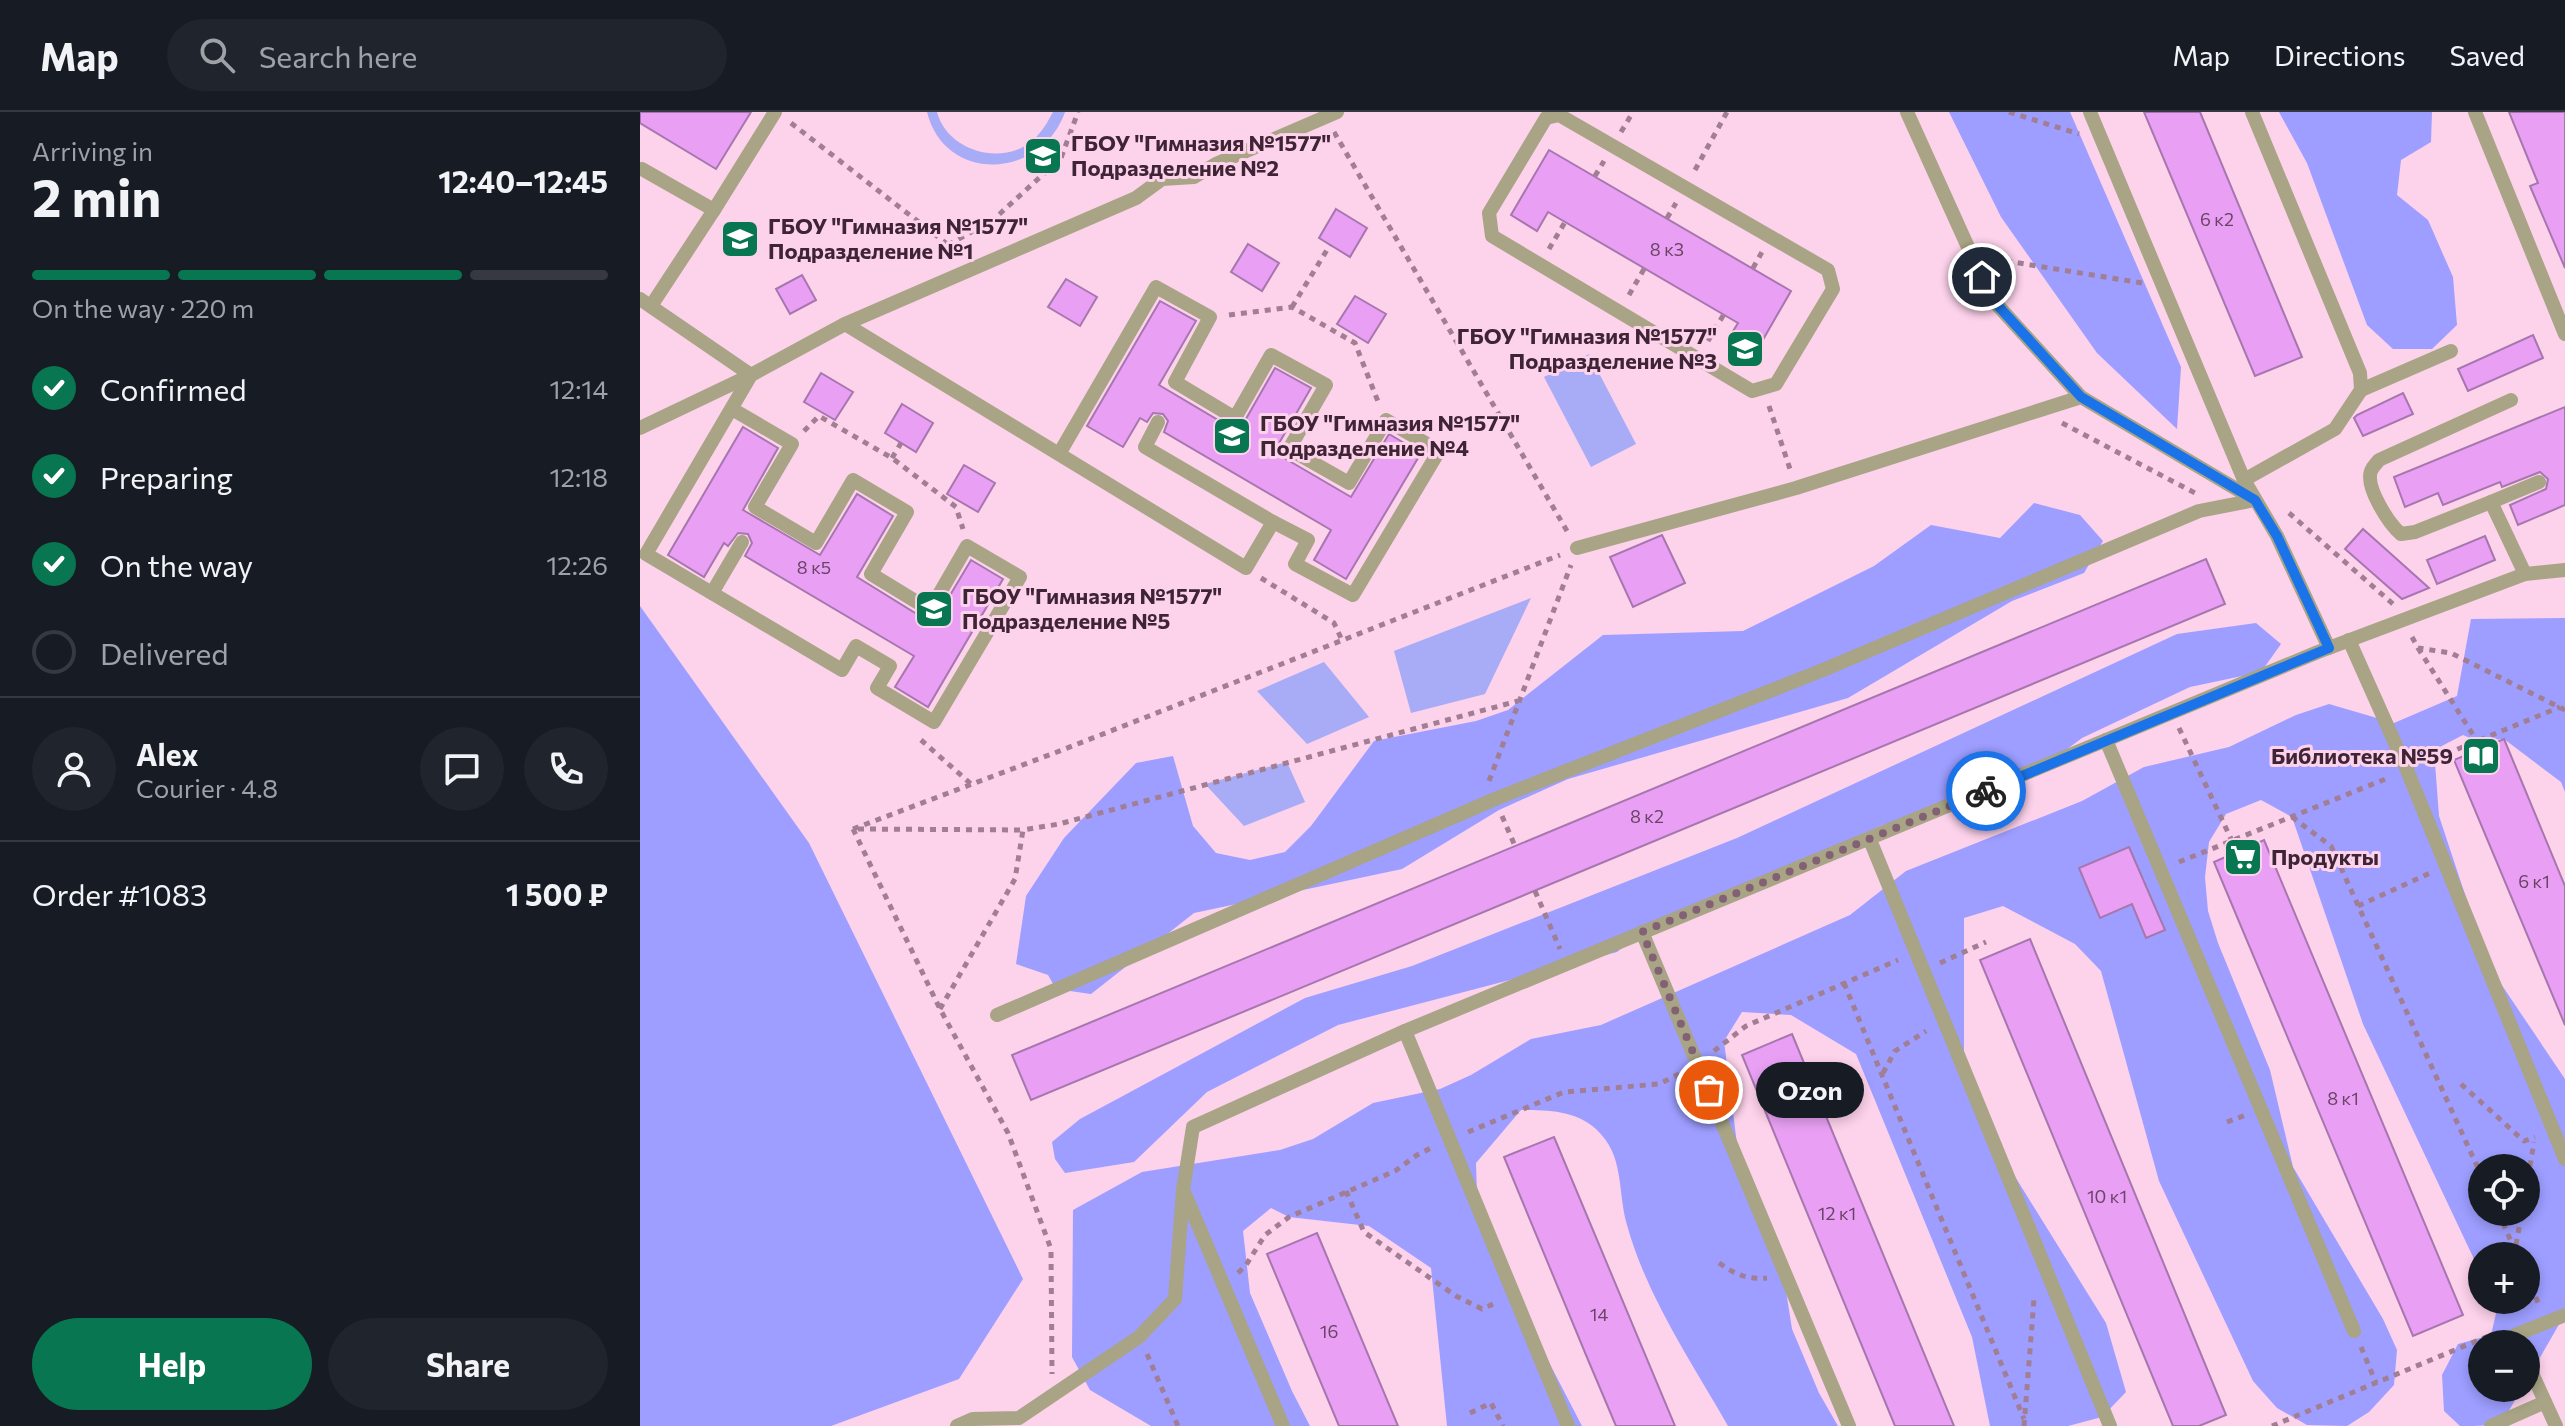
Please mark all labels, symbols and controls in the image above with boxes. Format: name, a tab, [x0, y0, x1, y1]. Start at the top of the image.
search box	[167, 19, 727, 91]
text: Map	[40, 32, 119, 79]
icon: search	[195, 33, 239, 77]
text: Search here	[259, 37, 417, 74]
text: Map	[2172, 38, 2230, 72]
text: Directions	[2274, 38, 2405, 72]
text: Saved	[2449, 38, 2525, 72]
place label: ГБОУ "Гимназия №1577" Подразделение №2	[1071, 129, 1331, 181]
text: Arriving in	[32, 135, 153, 166]
school or university icon: ГБОУ "Гимназия №1577" Подразделение №2	[1022, 135, 1064, 177]
text: 12:40–12:45	[438, 162, 608, 199]
text: 2 min	[32, 164, 161, 228]
house number: 6 к2	[2200, 208, 2234, 230]
place label: ГБОУ "Гимназия №1577" Подразделение №1	[768, 212, 1028, 264]
school or university icon: ГБОУ "Гимназия №1577" Подразделение №1	[719, 218, 761, 260]
house number: 8 к3	[1650, 238, 1684, 260]
pin	[1948, 243, 2016, 311]
icon: home	[1960, 255, 2004, 299]
text: On the way · 220 m	[32, 292, 254, 323]
place label: ГБОУ "Гимназия №1577" Подразделение №3	[1457, 322, 1717, 374]
school or university icon: ГБОУ "Гимназия №1577" Подразделение №3	[1724, 328, 1766, 370]
icon: check	[32, 366, 76, 410]
text: Confirmed	[100, 370, 247, 407]
text: 12:14	[550, 373, 608, 404]
place label: ГБОУ "Гимназия №1577" Подразделение №4	[1260, 409, 1520, 461]
school or university icon: ГБОУ "Гимназия №1577" Подразделение №4	[1211, 415, 1253, 457]
icon: check	[32, 454, 76, 498]
text: Preparing	[100, 458, 233, 495]
text: 12:18	[549, 461, 608, 492]
icon: check	[32, 542, 76, 586]
text: On the way	[100, 546, 253, 583]
text: 12:26	[546, 549, 608, 580]
house number: 8 к5	[797, 556, 831, 578]
place label: ГБОУ "Гимназия №1577" Подразделение №5	[962, 582, 1222, 634]
school or university icon: ГБОУ "Гимназия №1577" Подразделение №5	[913, 588, 955, 630]
text: Delivered	[100, 634, 229, 671]
button: person	[32, 727, 116, 811]
button: chat	[420, 727, 504, 811]
button: phone	[524, 727, 608, 811]
text: Alex	[136, 735, 199, 772]
library icon: Библиотека №59	[2460, 735, 2502, 777]
place label: Библиотека №59	[2271, 742, 2453, 769]
courier	[1946, 751, 2026, 831]
icon: bike	[1964, 769, 2008, 813]
text: Courier · 4.8	[136, 772, 278, 803]
house number: 8 к2	[1630, 805, 1664, 827]
supermarket icon: Продукты	[2222, 836, 2264, 878]
place label: Продукты	[2271, 843, 2379, 870]
house number: 6 к1	[2518, 870, 2550, 892]
text: Order #1083	[32, 875, 207, 912]
text: 1 500 ₽	[506, 875, 608, 912]
pin	[1675, 1056, 1743, 1124]
callout: Ozon	[1757, 1062, 1865, 1118]
icon: bag	[1687, 1068, 1731, 1112]
text: Ozon	[1777, 1074, 1843, 1105]
house number: 8 к1	[2327, 1087, 2359, 1109]
map controls	[2468, 1154, 2540, 1402]
button: locate	[2468, 1154, 2540, 1226]
house number: 10 к1	[2087, 1185, 2127, 1207]
house number: 12 к1	[1818, 1202, 1856, 1224]
button: +	[2468, 1242, 2540, 1314]
house number: 14	[1590, 1303, 1608, 1325]
button: Help	[32, 1318, 312, 1410]
button: Share	[328, 1318, 608, 1410]
house number: 16	[1320, 1320, 1338, 1342]
button: −	[2468, 1330, 2540, 1402]

